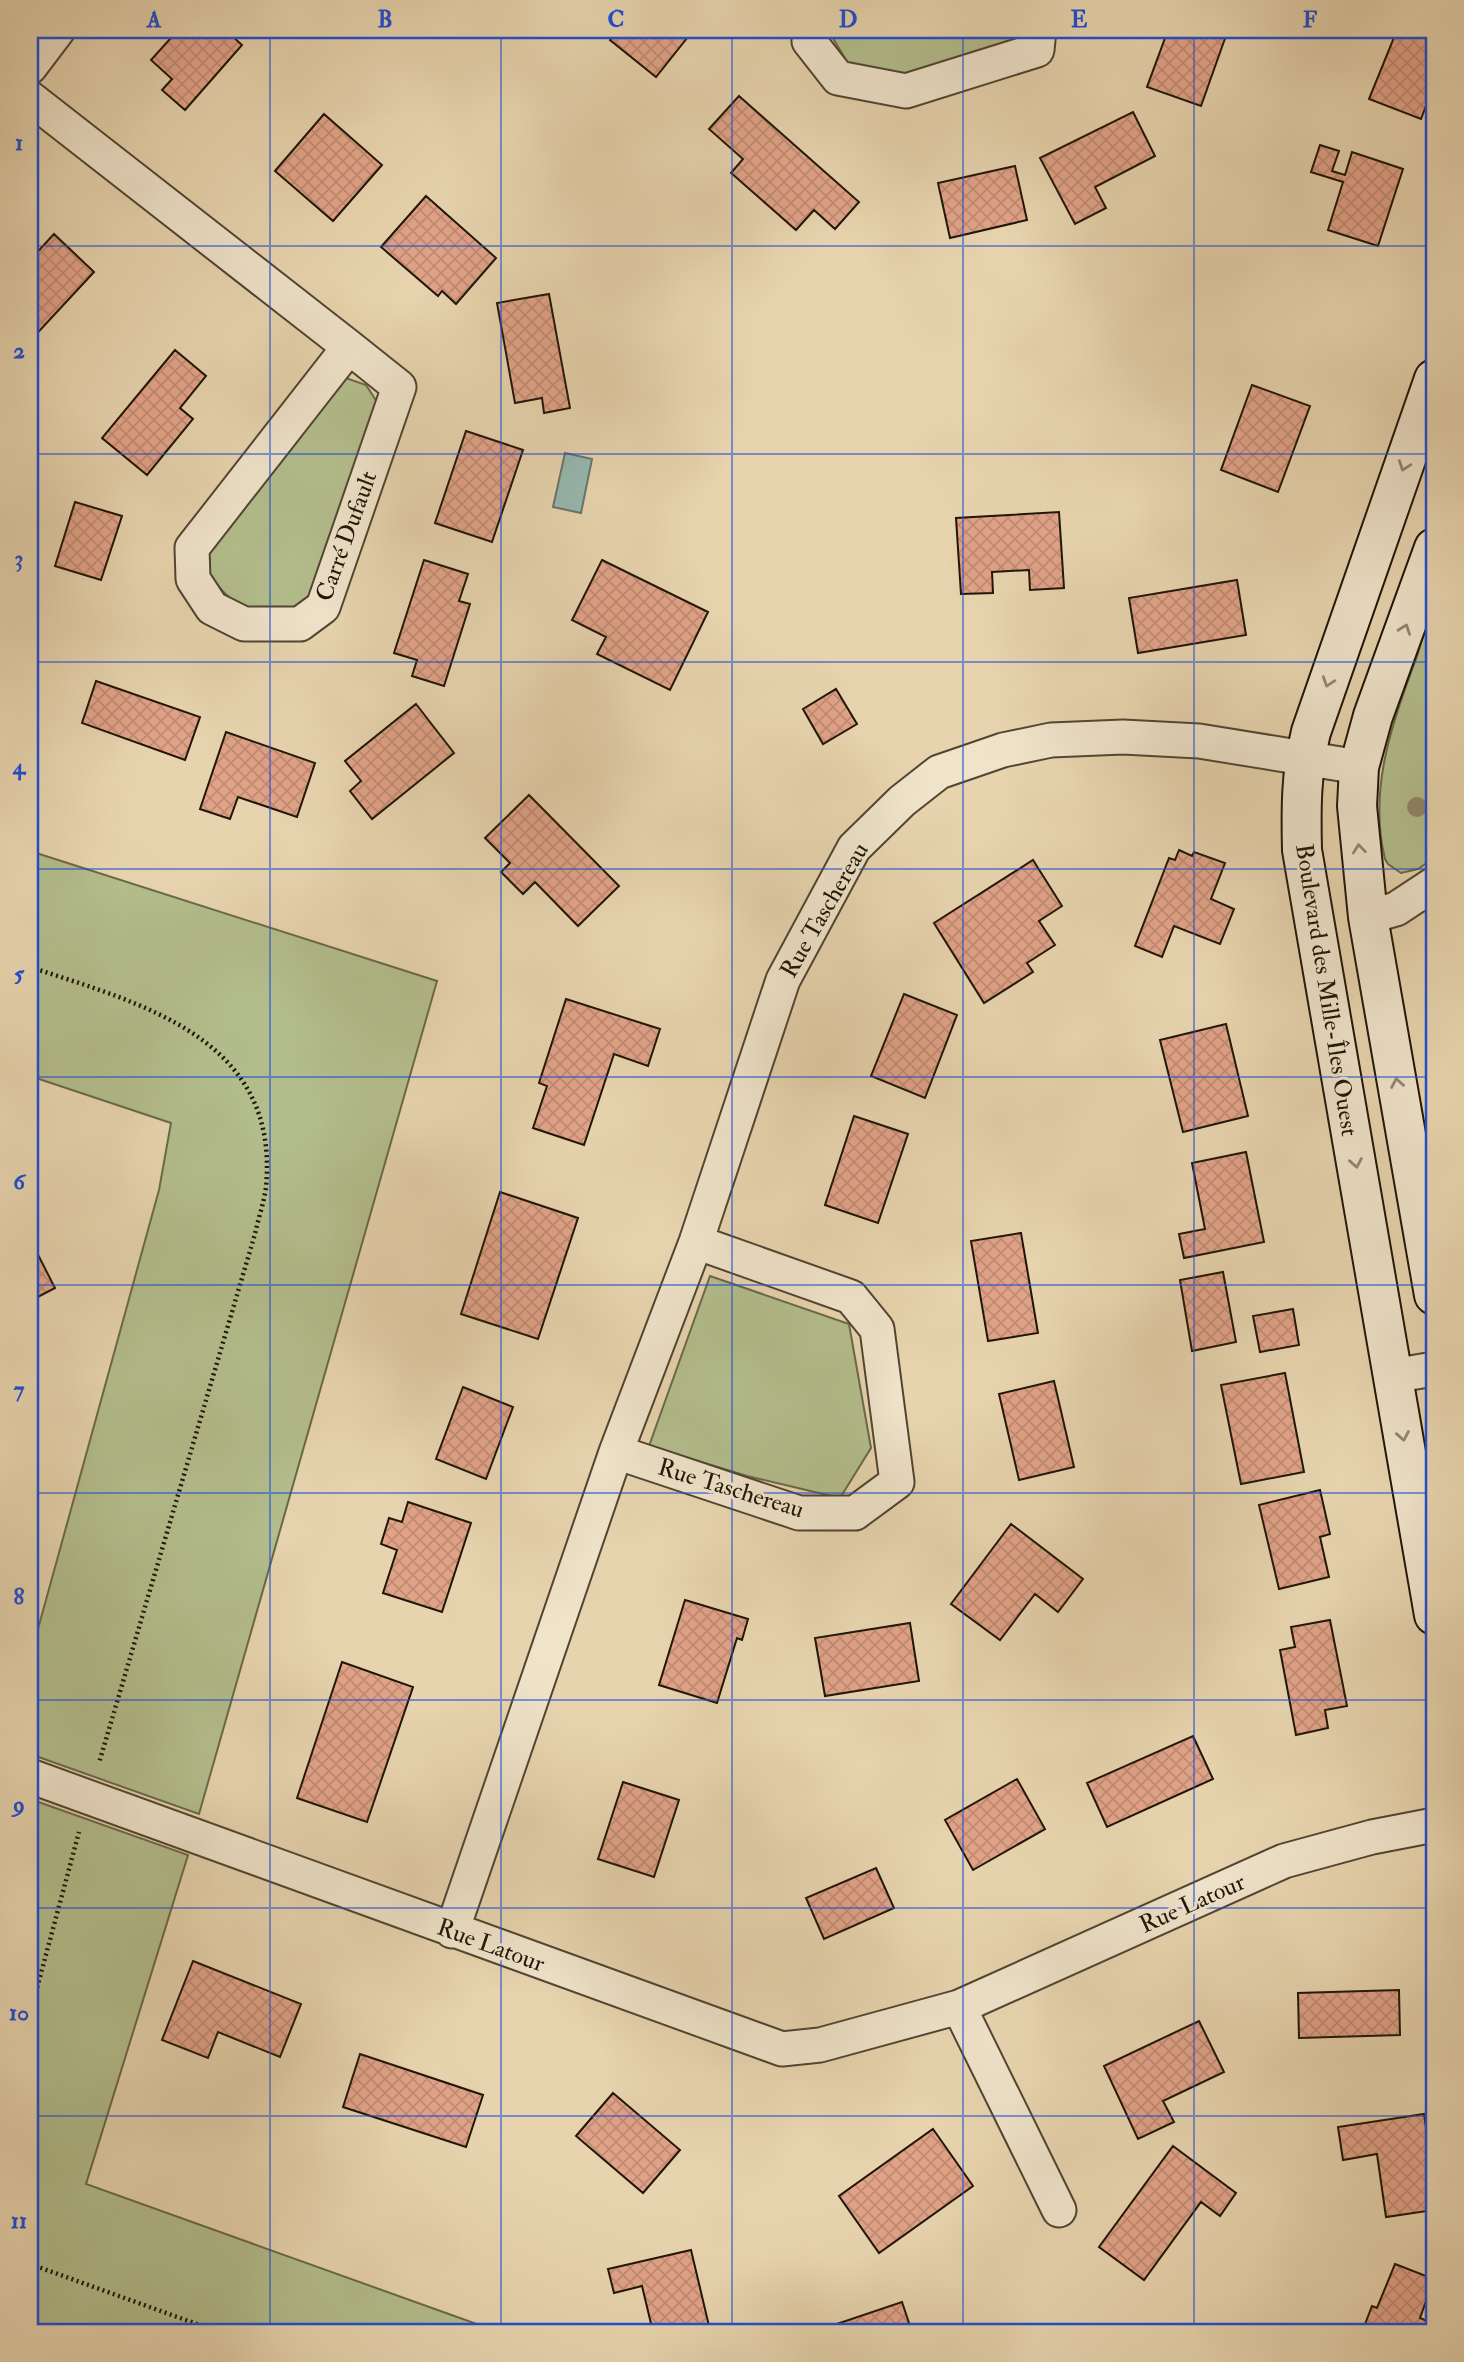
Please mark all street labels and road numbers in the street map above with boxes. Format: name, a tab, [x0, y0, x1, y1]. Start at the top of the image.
street label: Carré Dufault	[309, 467, 384, 605]
street label: Rue Taschereau	[773, 837, 876, 983]
street label: Boulevard des Mille-Îles Ouest	[1288, 841, 1366, 1139]
street label: Rue Taschereau	[654, 1452, 808, 1525]
street label: Rue Latour	[1135, 1866, 1250, 1940]
street label: Rue Latour	[433, 1912, 549, 1979]

